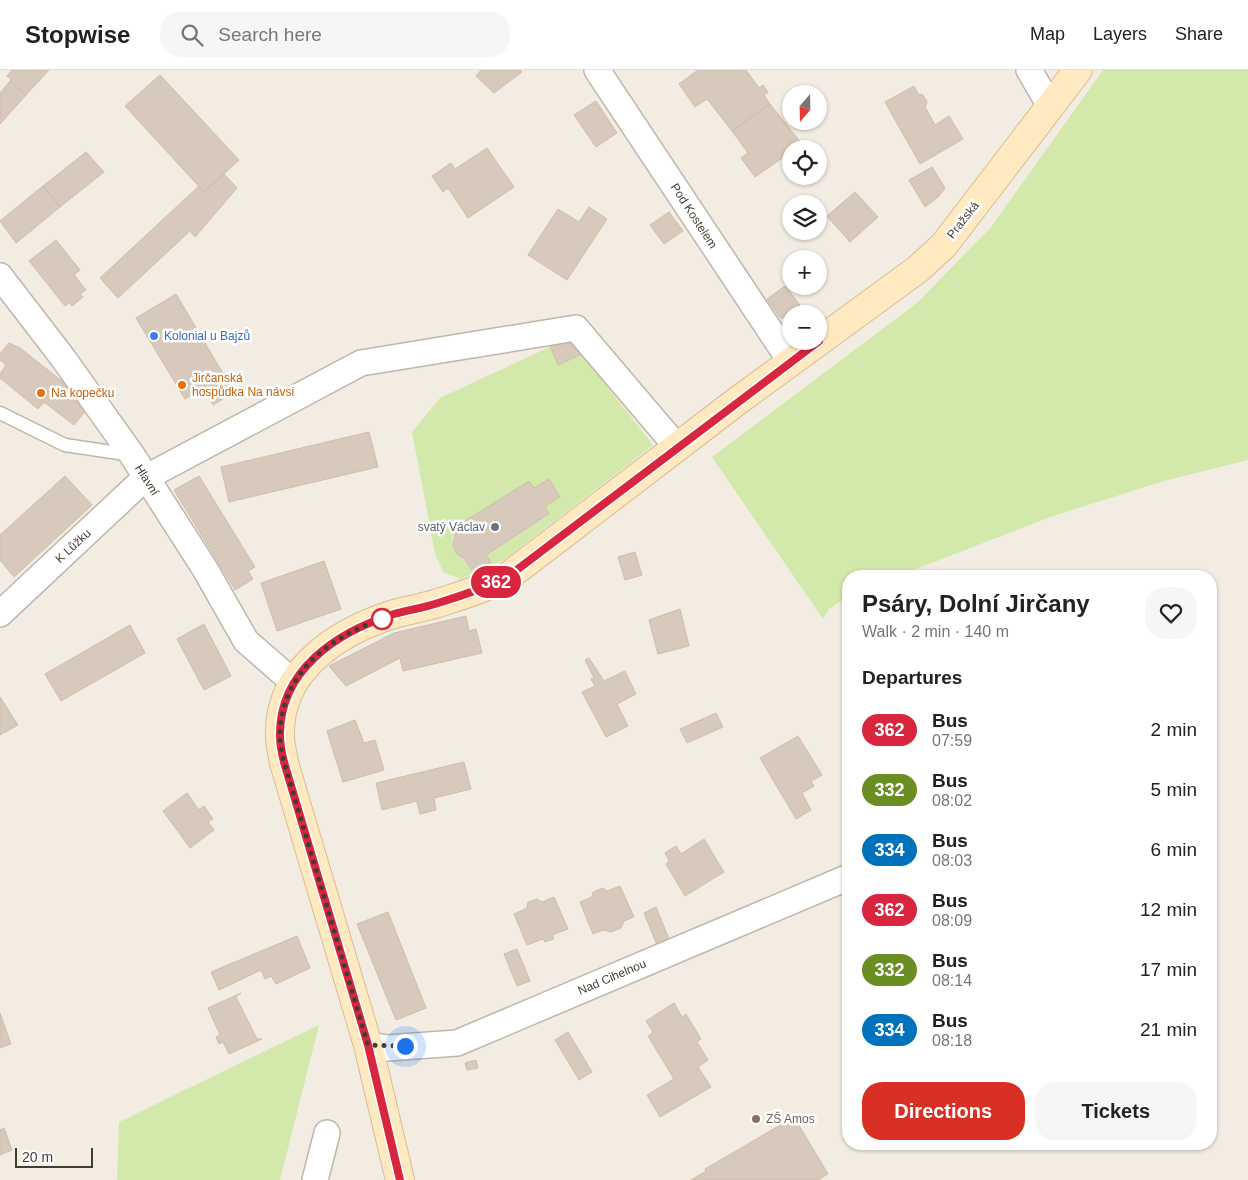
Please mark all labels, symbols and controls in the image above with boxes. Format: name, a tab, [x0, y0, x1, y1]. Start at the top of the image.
search box	[160, 12, 510, 57]
text: Stopwise	[25, 21, 130, 48]
icon: search	[178, 21, 206, 49]
text: Search here	[218, 24, 322, 45]
text: Map	[1030, 24, 1065, 44]
text: Layers	[1093, 24, 1147, 44]
text: Share	[1175, 24, 1223, 44]
north arrow	[782, 85, 828, 130]
map controls	[782, 85, 827, 350]
button: locate	[782, 140, 827, 185]
street label: Pod Kostelem	[668, 181, 720, 251]
button: layers	[782, 195, 827, 240]
street label: Pražská	[944, 198, 982, 241]
button: +	[782, 250, 827, 295]
button: −	[782, 305, 827, 350]
place label: Kolonial u Bajzů	[164, 329, 250, 343]
marker: Kolonial u Bajzů	[148, 330, 160, 342]
place label: Jirčanská hospůdka Na návsi	[192, 371, 294, 399]
marker: Jirčanská hospůdka Na návsi	[176, 379, 188, 391]
place label: Na kopečku	[51, 386, 114, 400]
marker: Na kopečku	[35, 387, 47, 399]
street label: Hlavní	[132, 462, 162, 499]
place label: svatý Václav	[418, 520, 485, 534]
marker: svatý Václav	[489, 521, 501, 533]
street label: K Lůžku	[52, 526, 94, 566]
line badge: 362	[467, 566, 525, 598]
text: 362	[481, 572, 511, 592]
button: heart	[1145, 587, 1197, 639]
text: Psáry, Dolní Jirčany	[862, 590, 1090, 617]
unlabelled marker	[371, 608, 393, 630]
text: Walk · 2 min · 140 m	[862, 623, 1009, 640]
text: Departures	[862, 667, 962, 688]
text: Bus	[932, 710, 968, 731]
text: 2 min	[1151, 719, 1197, 740]
text: 362	[874, 720, 905, 740]
text: 07:59	[932, 732, 972, 749]
text: Bus	[932, 770, 968, 791]
text: 5 min	[1151, 779, 1197, 800]
text: 332	[874, 780, 905, 800]
text: 08:02	[932, 792, 972, 809]
text: Bus	[932, 830, 968, 851]
text: 6 min	[1151, 839, 1197, 860]
text: 334	[874, 840, 905, 860]
text: 08:03	[932, 852, 972, 869]
text: Bus	[932, 890, 968, 911]
text: 12 min	[1140, 899, 1197, 920]
text: 362	[874, 900, 905, 920]
text: 08:09	[932, 912, 972, 929]
text: Bus	[932, 950, 968, 971]
street label: Nad Cihelnou	[576, 956, 648, 998]
text: 17 min	[1140, 959, 1197, 980]
text: 332	[874, 960, 905, 980]
text: 08:14	[932, 972, 972, 989]
text: Bus	[932, 1010, 968, 1031]
text: 21 min	[1140, 1019, 1197, 1040]
text: 334	[874, 1020, 905, 1040]
text: 08:18	[932, 1032, 972, 1049]
your location	[393, 1034, 418, 1059]
button: Directions	[862, 1082, 1025, 1140]
button: Tickets	[1035, 1082, 1197, 1140]
place label: ZŠ Amos	[766, 1111, 815, 1126]
marker: ZŠ Amos	[750, 1113, 762, 1125]
scale bar	[15, 1145, 92, 1168]
text: 20 m	[22, 1149, 53, 1165]

